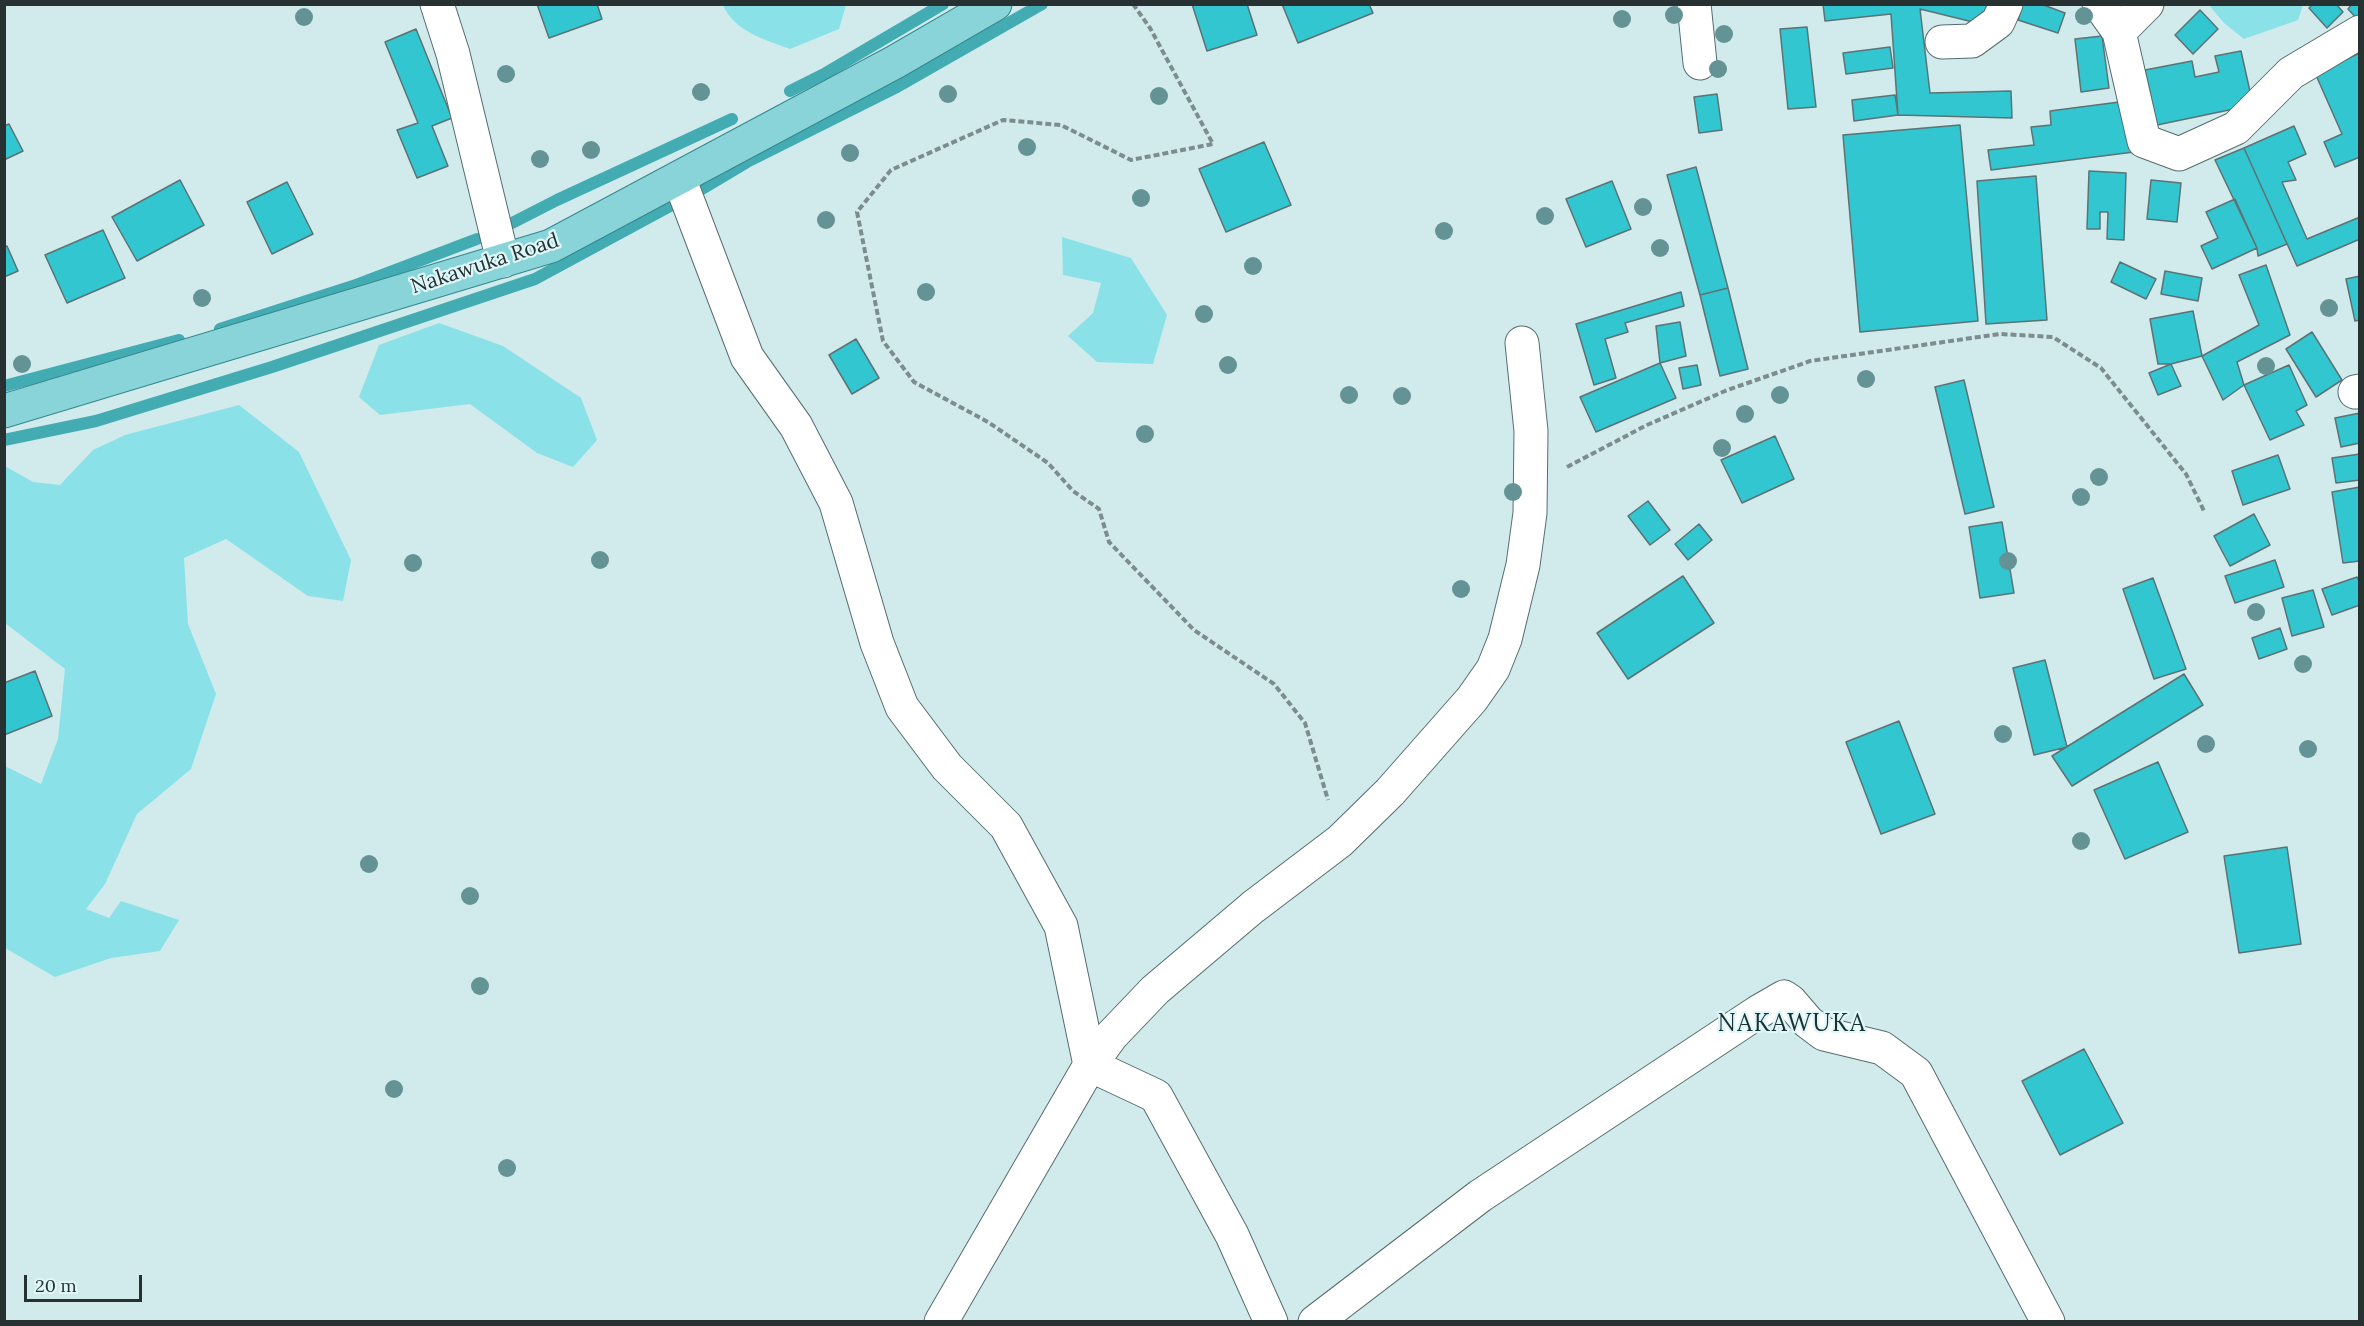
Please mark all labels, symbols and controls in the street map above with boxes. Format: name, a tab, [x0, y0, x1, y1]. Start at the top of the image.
street label: Nakawuka Road	[408, 228, 562, 300]
district label: NAKAWUKA	[1718, 1010, 1866, 1038]
scale bar	[27, 1263, 146, 1301]
text: 20 m	[35, 1274, 77, 1297]

